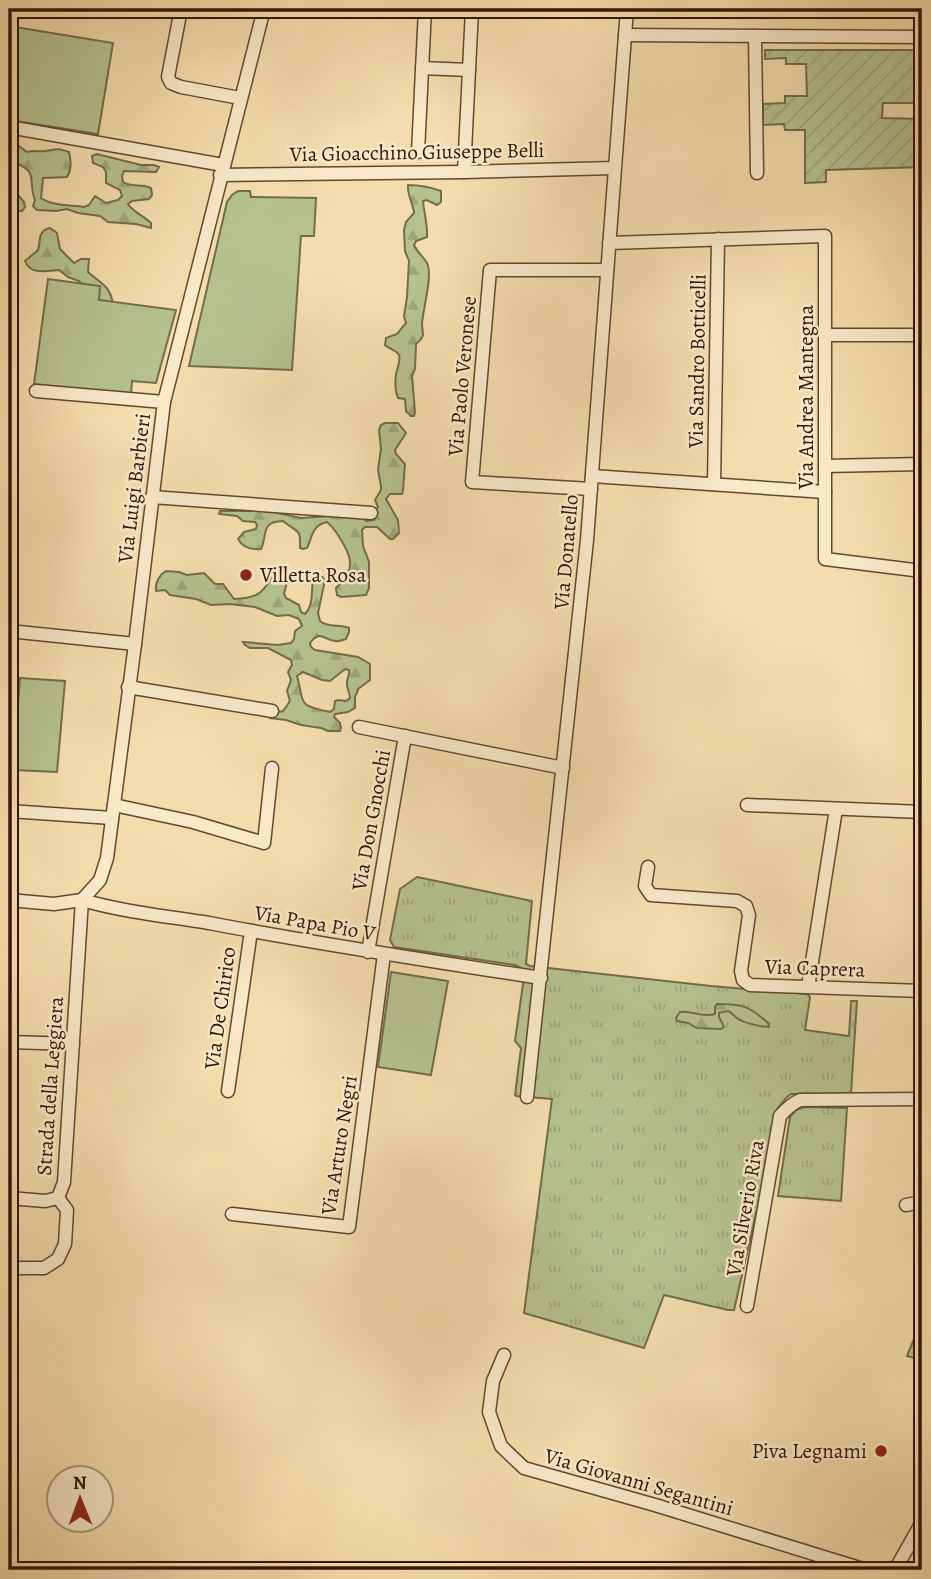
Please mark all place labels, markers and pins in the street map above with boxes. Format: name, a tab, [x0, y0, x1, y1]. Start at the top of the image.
place label: Villetta Rosa	[259, 561, 366, 589]
marker: Villetta Rosa	[238, 567, 254, 583]
place label: Piva Legnami	[752, 1437, 867, 1465]
marker: Piva Legnami	[873, 1443, 889, 1459]

